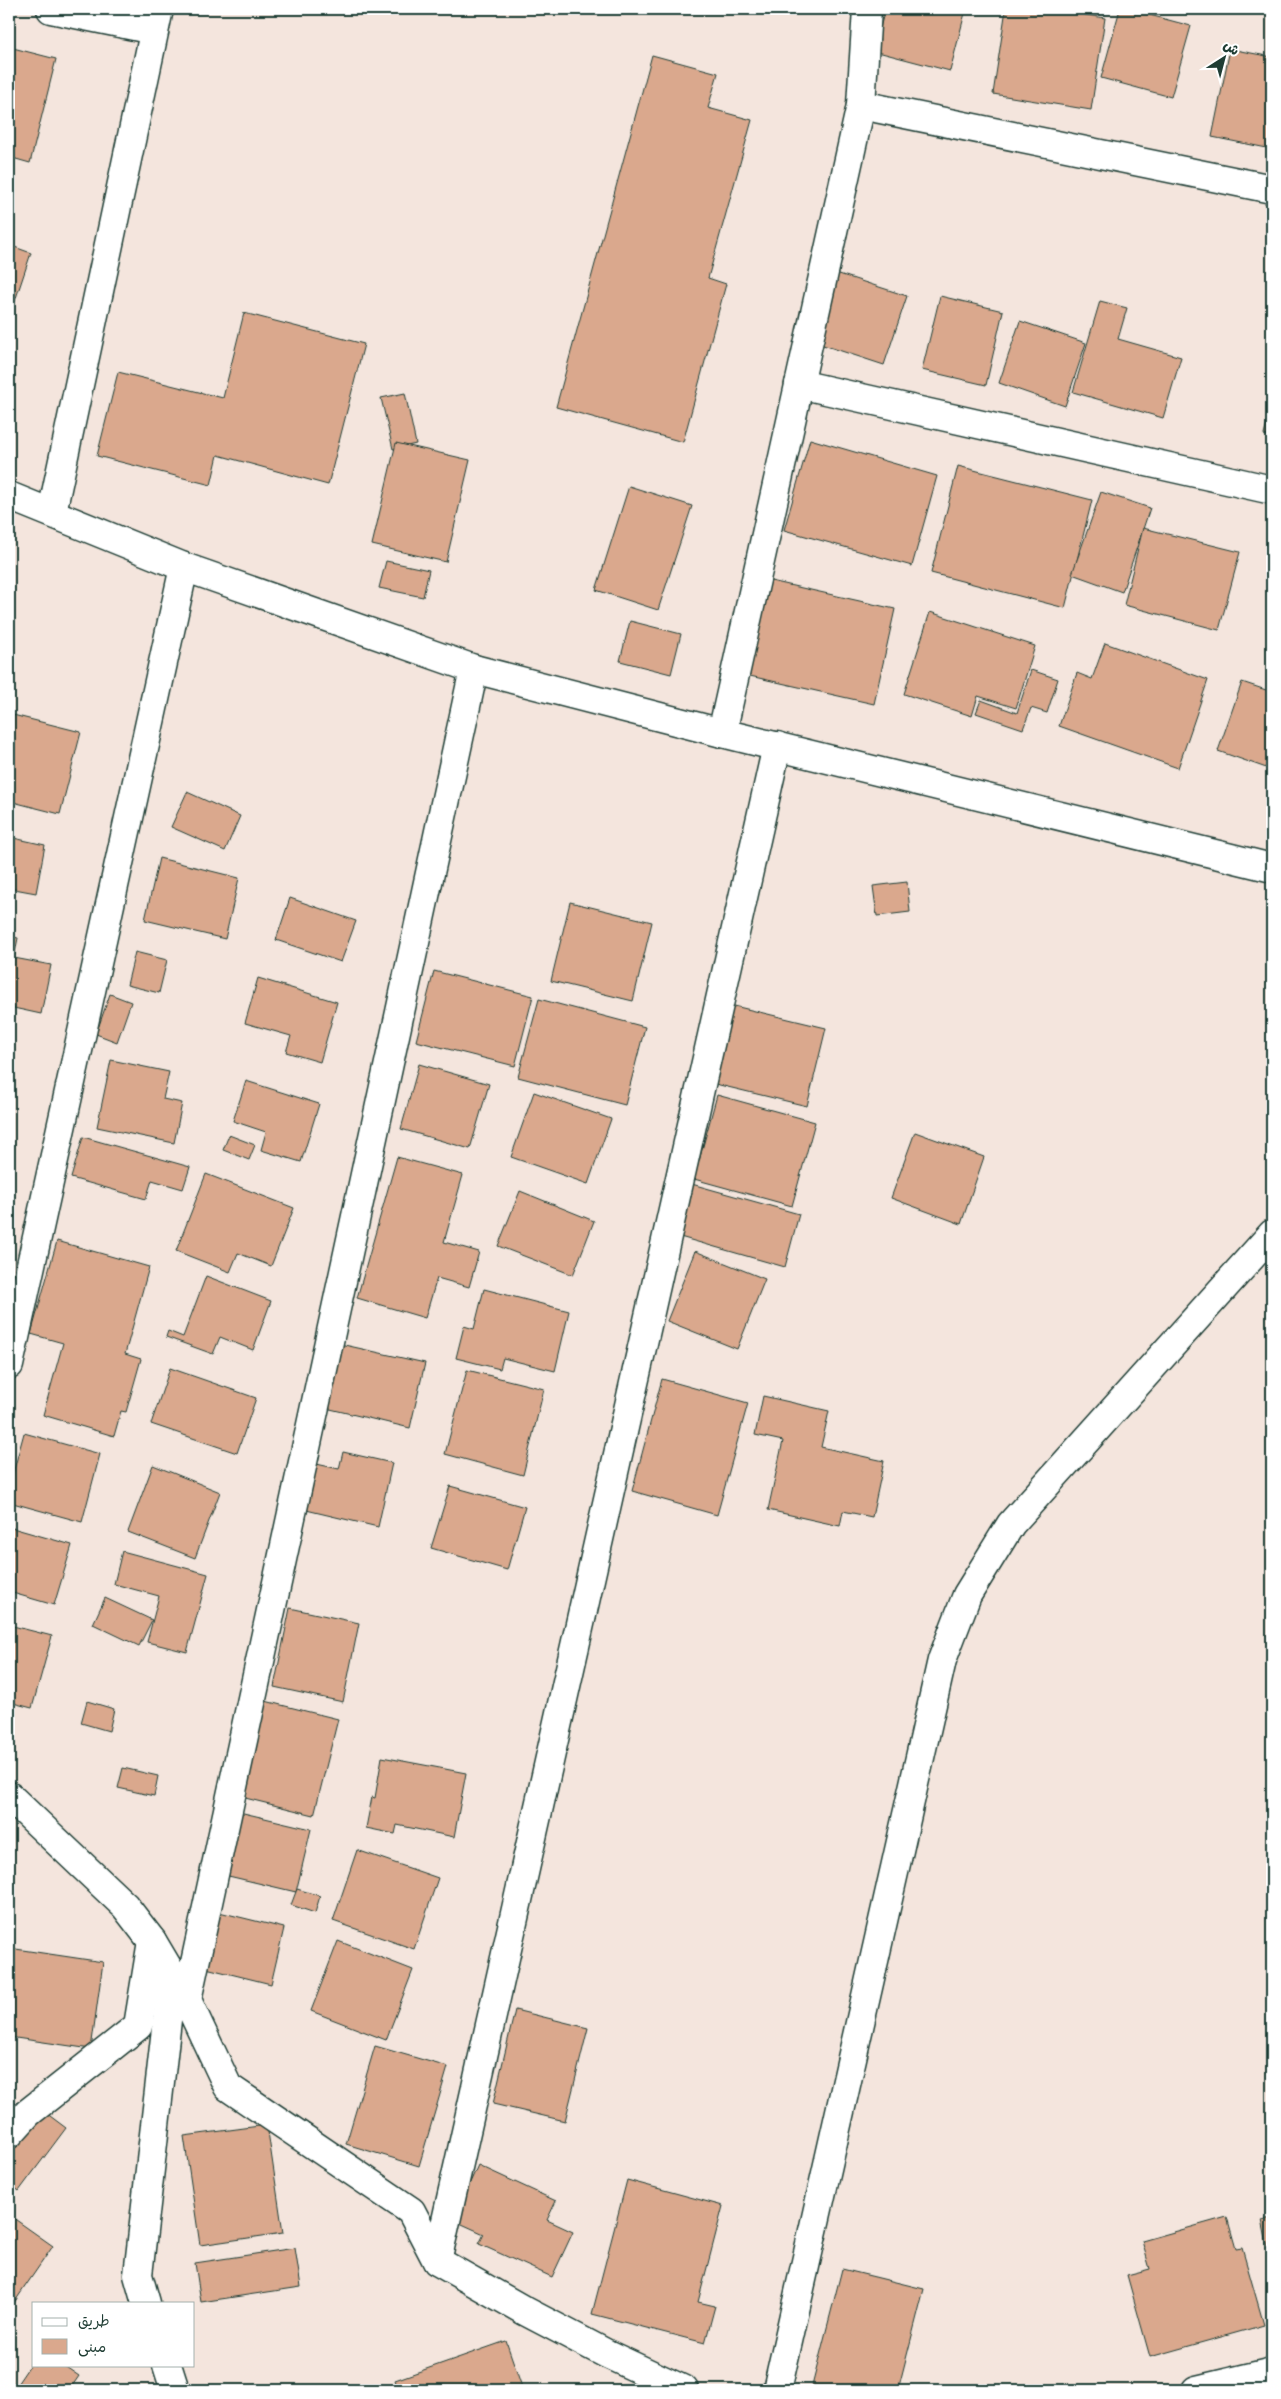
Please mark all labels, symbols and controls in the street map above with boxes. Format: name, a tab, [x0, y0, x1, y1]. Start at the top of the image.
north arrow	[1198, 32, 1248, 82]
text: ش	[1220, 36, 1243, 59]
legend	[32, 2302, 195, 2366]
text: طريق	[78, 2312, 110, 2331]
text: مبنى	[78, 2338, 106, 2357]

